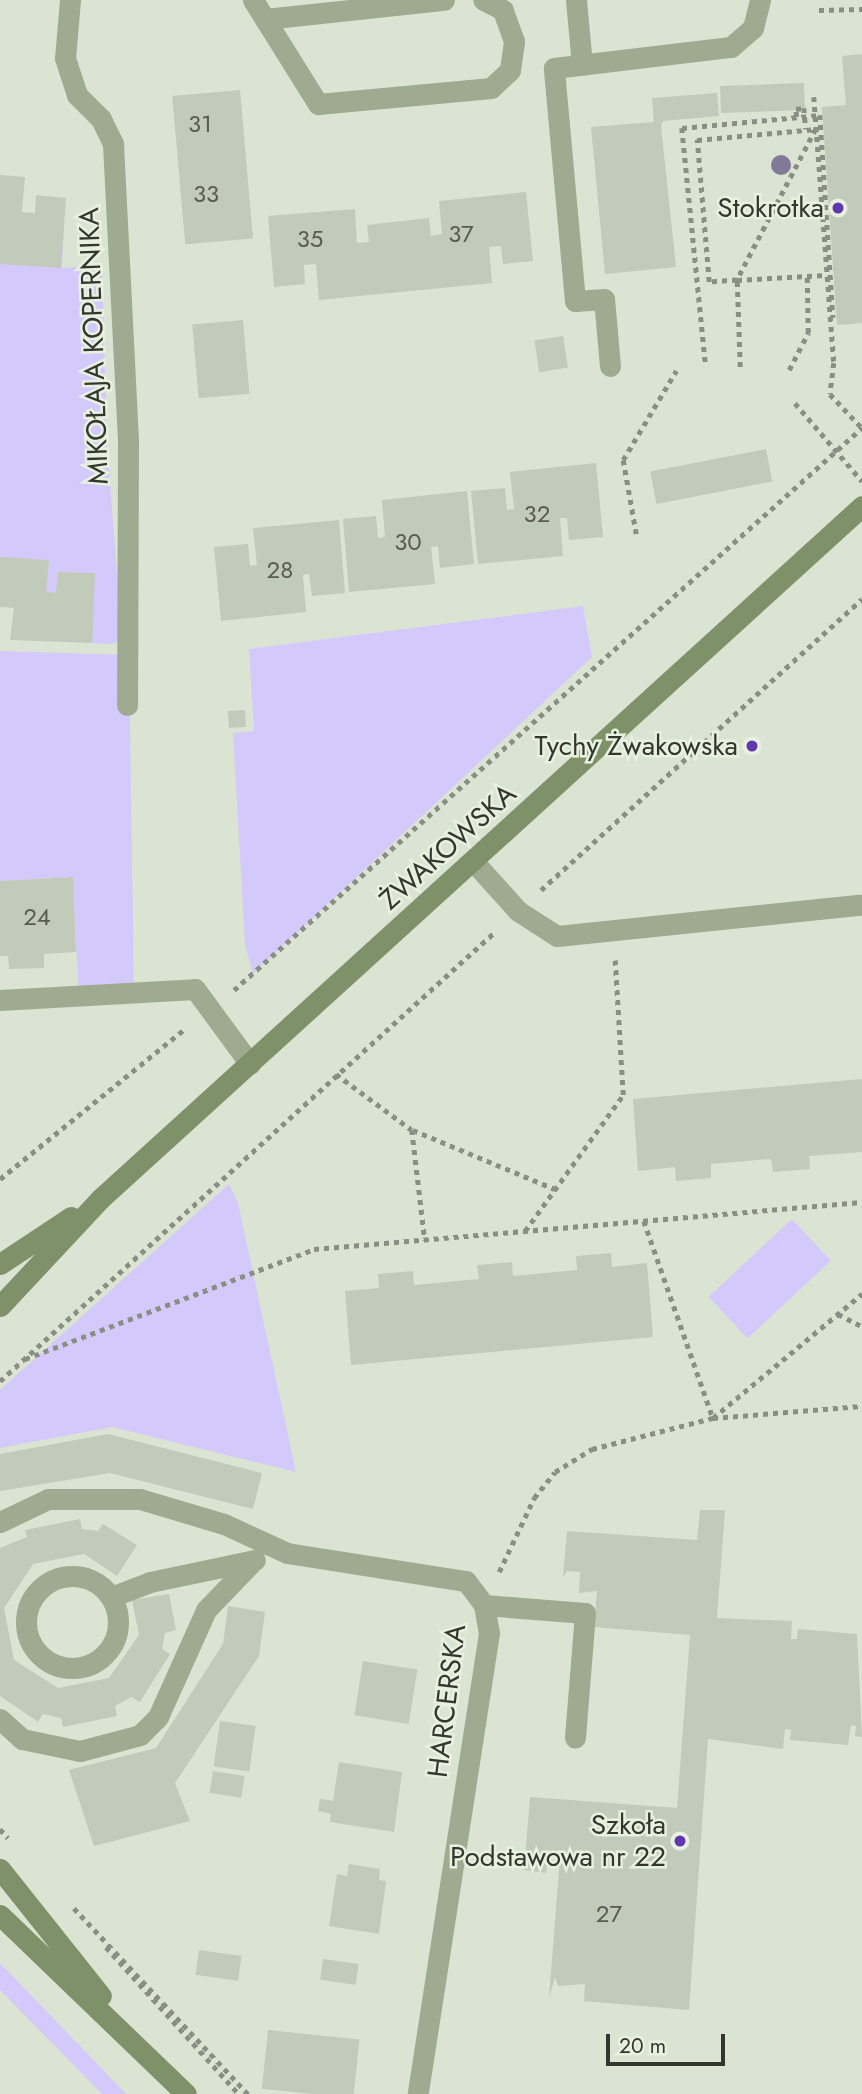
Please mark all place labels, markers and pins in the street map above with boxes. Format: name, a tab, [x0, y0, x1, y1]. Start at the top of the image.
place label: Stokrotka	[717, 191, 824, 225]
marker: Stokrotka	[830, 200, 846, 216]
place label: Tychy Żwakowska	[535, 729, 738, 763]
marker: Tychy Żwakowska	[744, 738, 760, 754]
place label: Szkoła Podstawowa nr 22	[450, 1808, 666, 1874]
marker: Szkoła Podstawowa nr 22	[672, 1833, 688, 1849]

